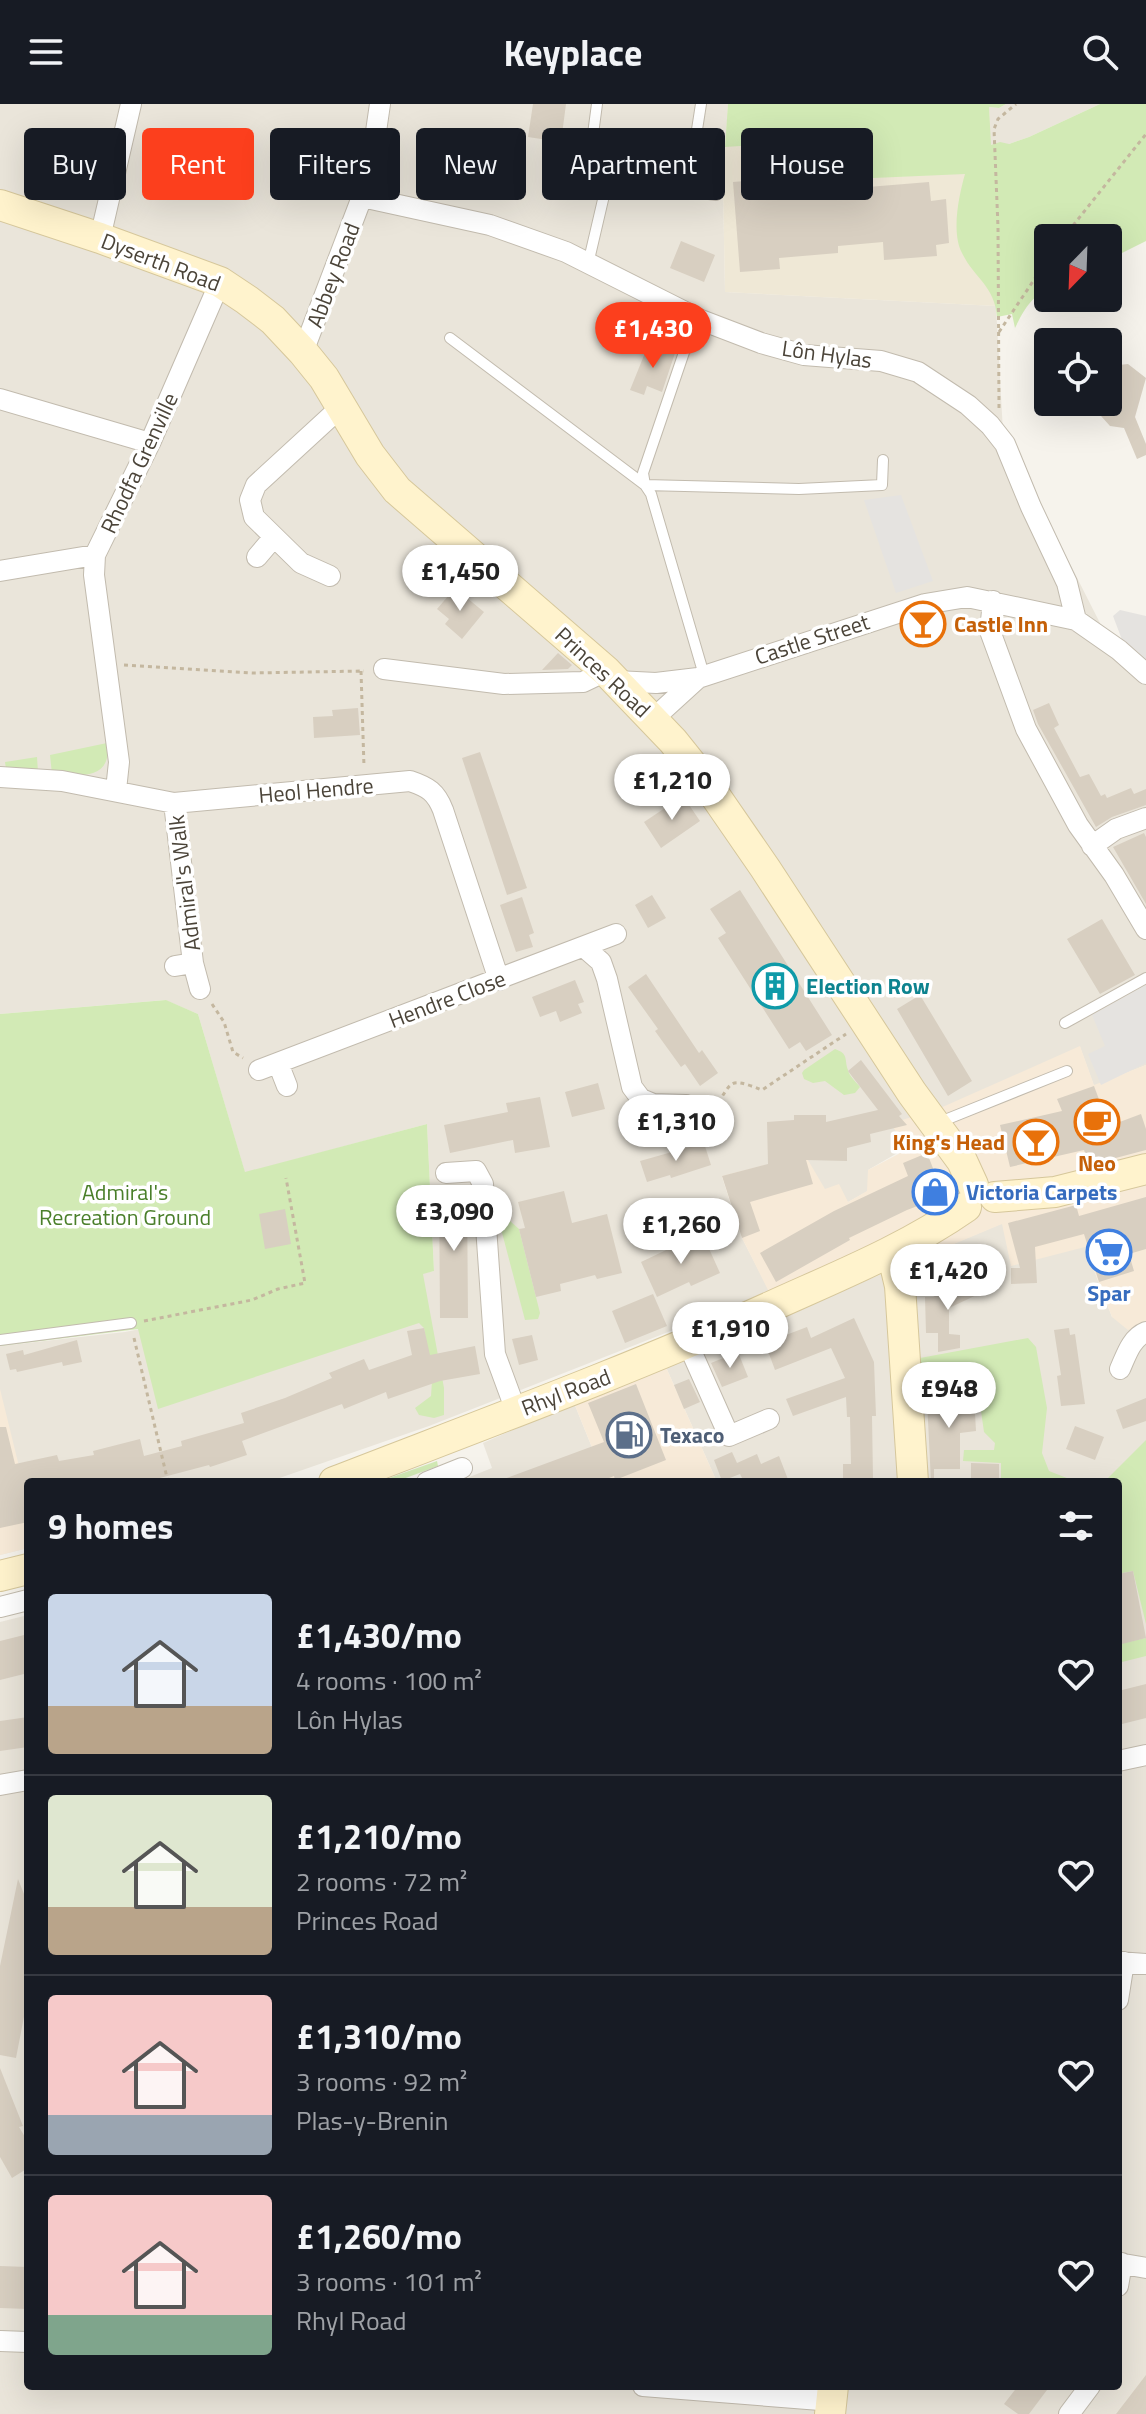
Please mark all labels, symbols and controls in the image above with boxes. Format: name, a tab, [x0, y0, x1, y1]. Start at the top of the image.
text: Keyplace	[504, 25, 642, 80]
icon: menu	[24, 30, 68, 74]
icon: search	[1078, 30, 1122, 74]
chip: Buy	[24, 128, 126, 200]
chip: Rent	[142, 128, 254, 200]
chip: Filters	[270, 128, 400, 200]
chip: New	[416, 128, 526, 200]
chip: Apartment	[542, 128, 725, 200]
chip: House	[741, 128, 873, 200]
street label: Abbey Road	[297, 217, 369, 333]
street label: Dyserth Road	[96, 224, 226, 300]
north arrow	[1034, 224, 1122, 312]
map controls	[1034, 224, 1122, 416]
pin: £1,430	[588, 302, 718, 370]
text: £1,430	[613, 308, 693, 347]
button: locate	[1034, 328, 1122, 416]
street label: Lôn Hylas	[780, 331, 874, 377]
street label: Rhodfa Grenville	[91, 387, 187, 539]
pin: £1,450	[395, 545, 525, 613]
text: £1,450	[420, 551, 500, 590]
bar icon: Castle Inn	[899, 600, 947, 648]
street label: Castle Street	[750, 604, 874, 674]
place label: Castle Inn	[954, 607, 1048, 641]
street label: Princes Road	[547, 618, 659, 726]
pin: £1,210	[607, 754, 737, 822]
text: £1,210	[632, 760, 712, 799]
street label: Heol Hendre	[257, 768, 375, 812]
street label: Admiral's Walk	[159, 813, 209, 953]
street label: Hendre Close	[384, 961, 510, 1037]
building icon: Election Row	[751, 962, 799, 1010]
place label: Election Row	[806, 969, 930, 1003]
pin: £1,310	[611, 1095, 741, 1163]
cafe icon: Neo	[1073, 1098, 1121, 1146]
text: £1,310	[636, 1101, 716, 1140]
bar icon: King's Head	[1012, 1118, 1060, 1166]
place label: King's Head	[893, 1125, 1005, 1159]
place label: Neo	[1078, 1146, 1116, 1180]
shop icon: Victoria Carpets	[911, 1168, 959, 1216]
park label: Admiral's Recreation Ground	[39, 1175, 211, 1234]
place label: Victoria Carpets	[966, 1175, 1117, 1209]
pin: £3,090	[389, 1185, 519, 1253]
text: £3,090	[414, 1191, 494, 1230]
pin: £1,260	[616, 1198, 746, 1266]
text: £1,260	[641, 1204, 721, 1243]
supermarket icon: Spar	[1085, 1228, 1133, 1276]
pin: £1,420	[883, 1244, 1013, 1312]
text: £1,420	[908, 1250, 988, 1289]
place label: Spar	[1087, 1276, 1131, 1310]
pin: £1,910	[665, 1302, 795, 1370]
text: £1,910	[690, 1308, 770, 1347]
street label: Rhyl Road	[516, 1359, 616, 1425]
pin: £948	[902, 1362, 996, 1430]
text: £948	[920, 1368, 978, 1407]
fuel station icon: Texaco	[605, 1411, 653, 1459]
place label: Texaco	[660, 1418, 724, 1452]
text: 9 homes	[48, 1500, 173, 1552]
icon: filters	[1054, 1504, 1098, 1548]
text: £1,430/mo	[296, 1609, 462, 1661]
icon: home	[112, 1626, 208, 1722]
icon: heart	[1054, 1652, 1098, 1696]
text: 4 rooms · 100 m²	[296, 1661, 482, 1700]
text: Lôn Hylas	[296, 1700, 403, 1739]
text: £1,210/mo	[296, 1810, 462, 1862]
icon: home	[112, 1827, 208, 1923]
icon: heart	[1054, 1853, 1098, 1897]
text: 2 rooms · 72 m²	[296, 1862, 467, 1901]
text: Princes Road	[296, 1901, 438, 1940]
text: £1,310/mo	[296, 2010, 462, 2062]
icon: home	[112, 2027, 208, 2123]
icon: heart	[1054, 2053, 1098, 2097]
text: 3 rooms · 92 m²	[296, 2062, 467, 2101]
text: Plas-y-Brenin	[296, 2101, 448, 2140]
text: £1,260/mo	[296, 2210, 462, 2262]
icon: home	[112, 2227, 208, 2323]
icon: heart	[1054, 2253, 1098, 2297]
text: 3 rooms · 101 m²	[296, 2262, 482, 2301]
text: Rhyl Road	[296, 2301, 406, 2340]

